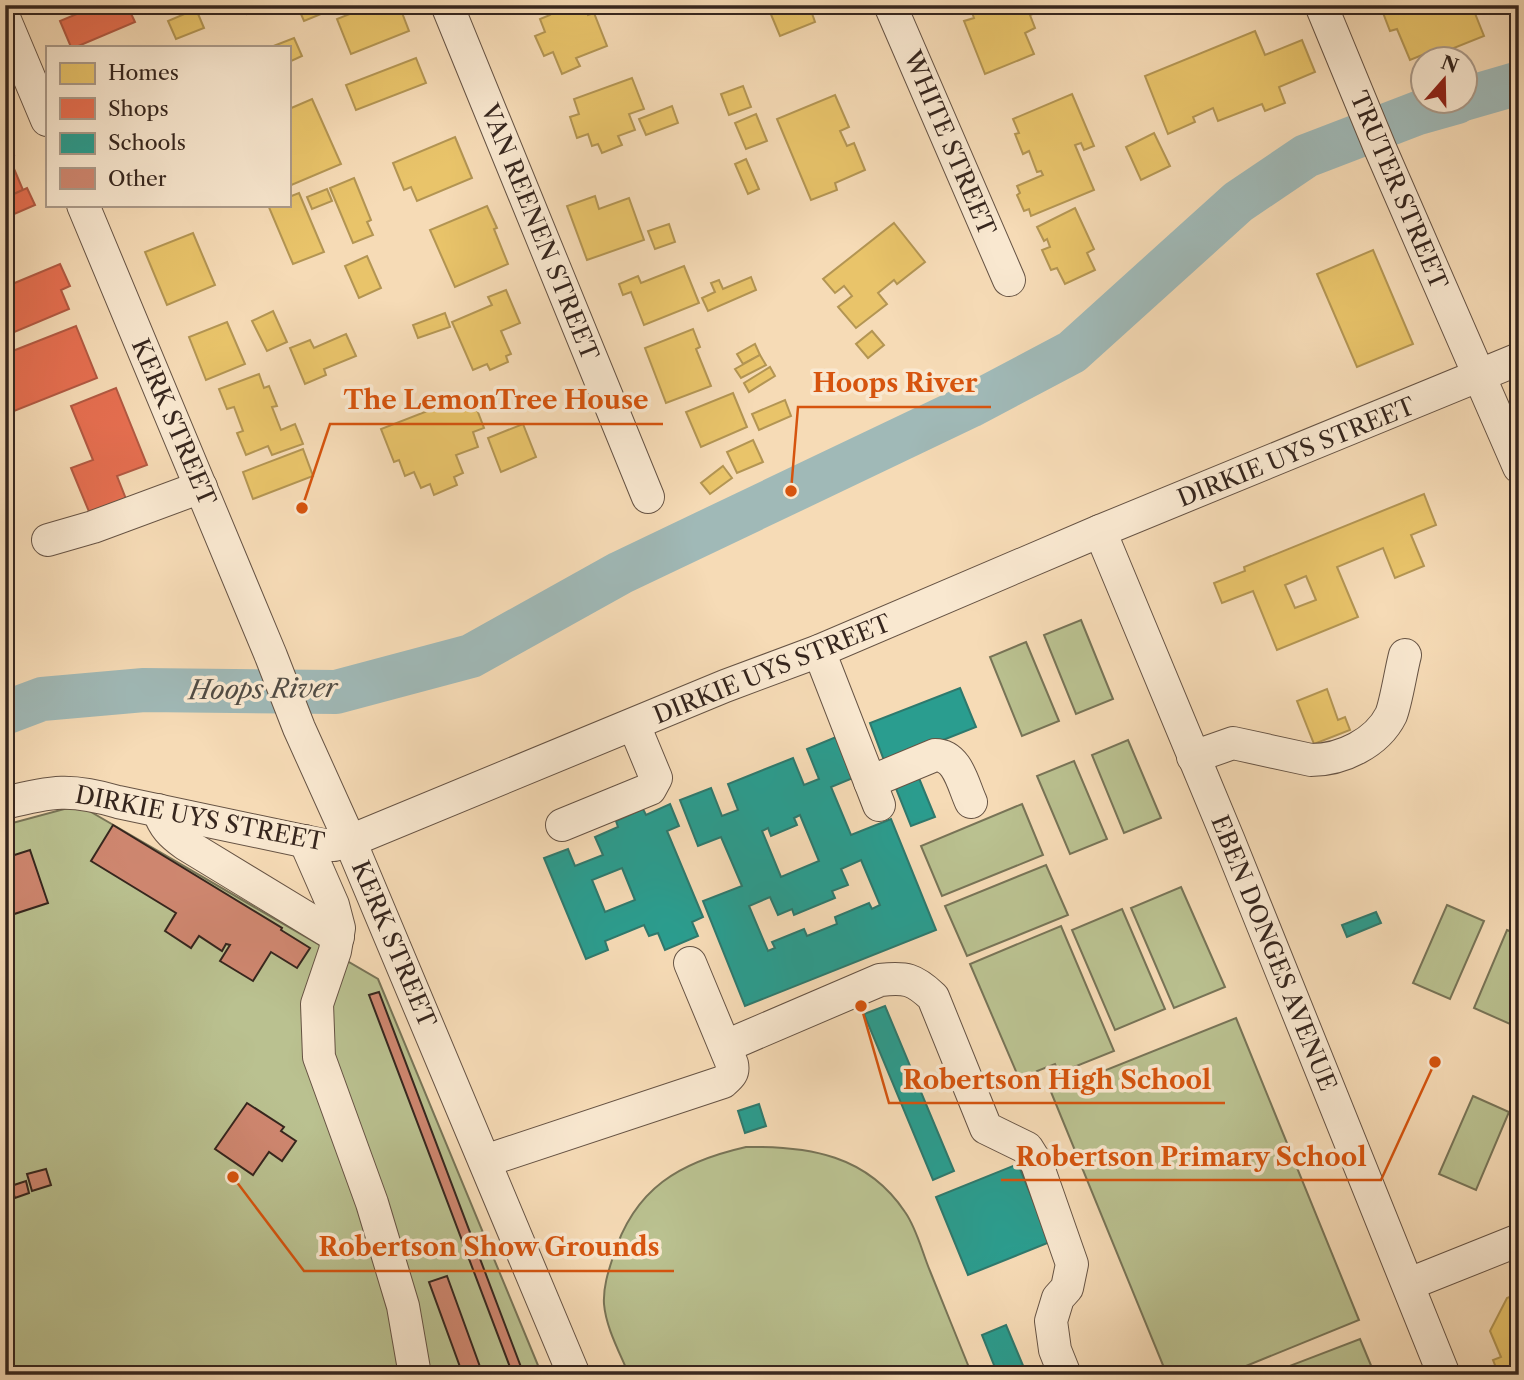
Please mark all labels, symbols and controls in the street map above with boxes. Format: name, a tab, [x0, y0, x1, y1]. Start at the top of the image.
street label: WHITE STREET	[898, 45, 1002, 240]
legend	[46, 46, 290, 206]
north arrow	[1408, 46, 1478, 116]
text: N	[1438, 51, 1461, 78]
text: Homes	[108, 60, 179, 85]
street label: TRUTER STREET	[1344, 87, 1454, 293]
text: Shops	[108, 96, 169, 121]
street label: VAN REENEN STREET	[475, 99, 605, 364]
text: Schools	[108, 130, 186, 155]
text: Other	[108, 166, 167, 191]
street label: KERK STREET	[126, 334, 222, 510]
callout: Hoops River	[798, 360, 991, 407]
text: Hoops River	[813, 367, 978, 399]
callout: The LemonTree House	[330, 377, 663, 424]
text: The LemonTree House	[343, 384, 649, 416]
street label: DIRKIE UYS STREET	[1173, 391, 1419, 513]
street label: DIRKIE UYS STREET	[649, 608, 895, 730]
water label: Hoops River	[186, 672, 340, 706]
street label: DIRKIE UYS STREET	[73, 780, 327, 856]
street label: EBEN DONGES AVENUE	[1205, 811, 1343, 1095]
street label: KERK STREET	[346, 856, 442, 1032]
callout: Robertson High School	[889, 1056, 1225, 1103]
text: Robertson High School	[903, 1064, 1211, 1096]
callout: Robertson Primary School	[1001, 1133, 1381, 1180]
text: Robertson Primary School	[1015, 1141, 1367, 1173]
callout: Robertson Show Grounds	[304, 1224, 674, 1271]
text: Robertson Show Grounds	[318, 1231, 660, 1263]

